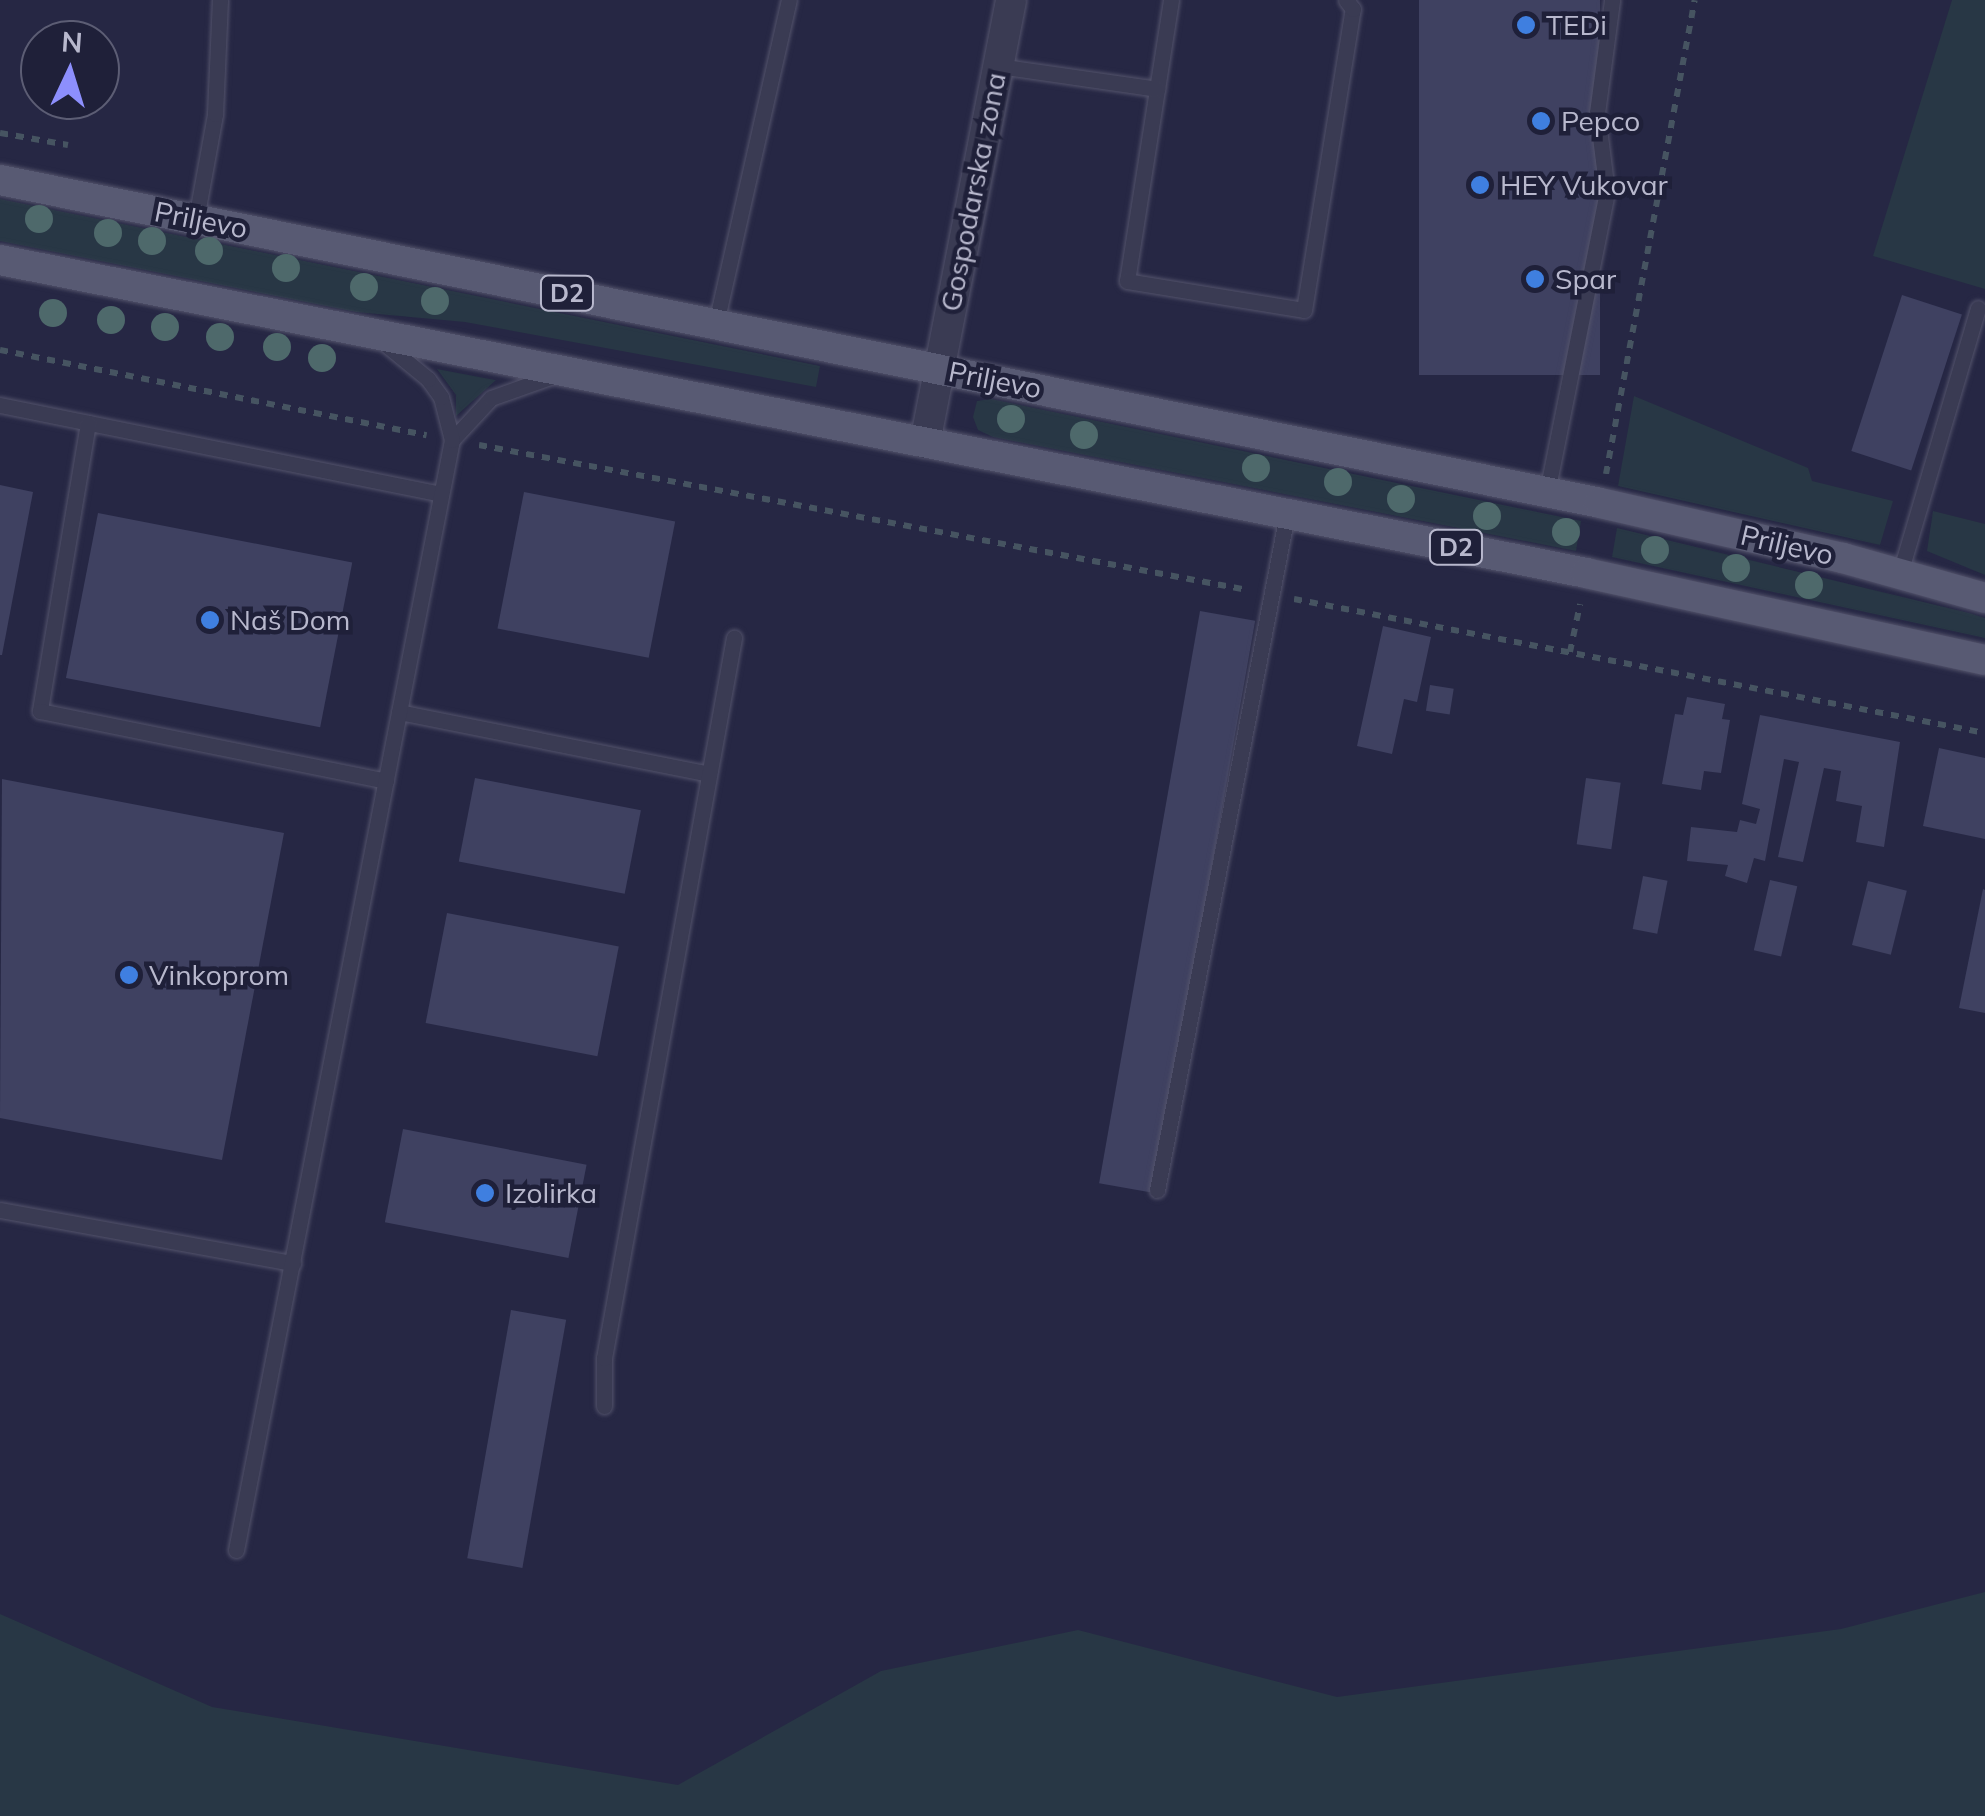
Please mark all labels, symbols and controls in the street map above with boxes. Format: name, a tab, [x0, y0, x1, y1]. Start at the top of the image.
place label: TEDi	[1546, 8, 1607, 42]
marker: TEDi	[1515, 14, 1537, 36]
north arrow	[20, 20, 120, 120]
text: N	[60, 23, 84, 60]
street label: Gospodarska zona	[933, 70, 1013, 314]
place label: Pepco	[1561, 104, 1640, 138]
marker: Pepco	[1530, 110, 1552, 132]
place label: HEY Vukovar	[1500, 168, 1668, 202]
marker: HEY Vukovar	[1469, 174, 1491, 196]
street label: Priljevo	[152, 195, 250, 245]
place label: Spar	[1555, 262, 1616, 296]
marker: Spar	[1524, 268, 1546, 290]
road number: D2	[540, 273, 594, 313]
street label: Priljevo	[946, 355, 1044, 405]
street label: Priljevo	[1738, 518, 1836, 572]
road number: D2	[1428, 527, 1484, 567]
place label: Naš Dom	[230, 603, 350, 637]
marker: Naš Dom	[199, 609, 221, 631]
place label: Vinkoprom	[149, 958, 289, 992]
marker: Vinkoprom	[118, 964, 140, 986]
place label: Izolirka	[505, 1176, 597, 1210]
marker: Izolirka	[474, 1182, 496, 1204]

